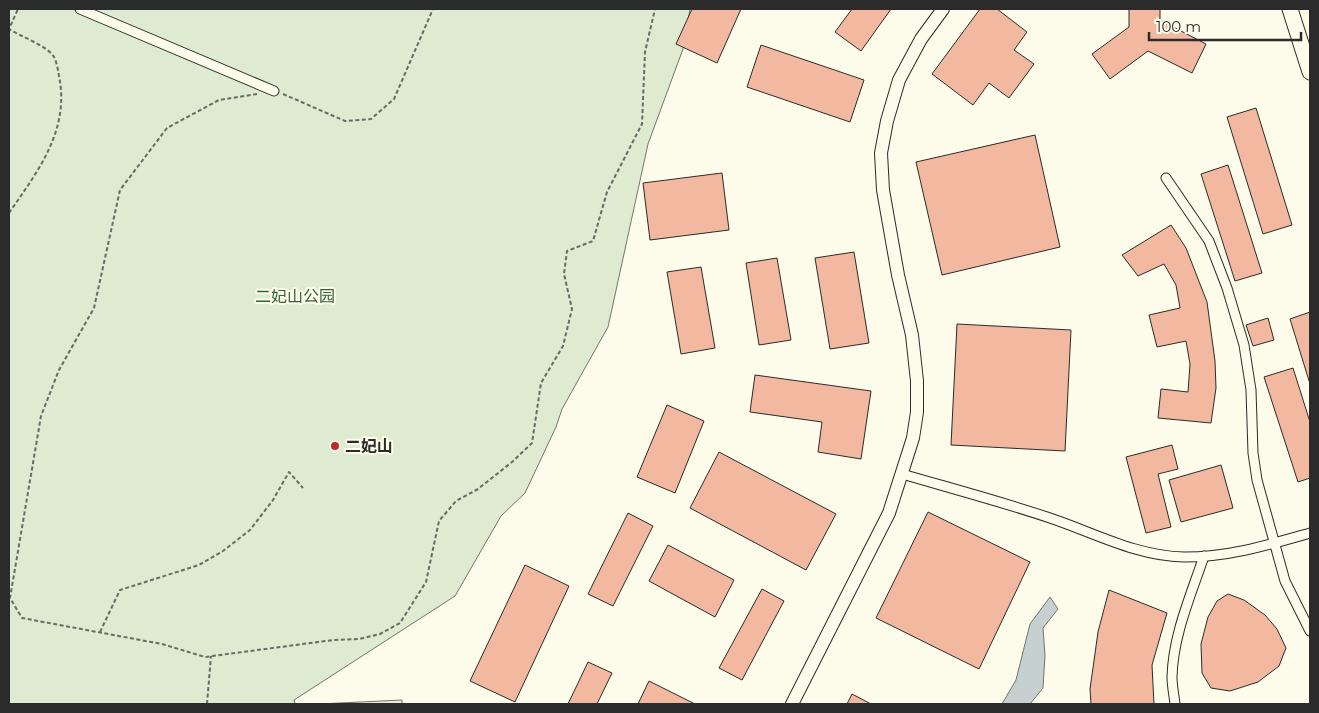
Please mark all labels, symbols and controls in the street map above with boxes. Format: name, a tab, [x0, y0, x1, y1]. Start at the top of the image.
scale bar	[1149, 10, 1302, 42]
text: 100 m	[1156, 17, 1201, 36]
park label: 二妃山公园	[255, 287, 335, 306]
place label: 二妃山	[345, 437, 393, 456]
marker: 二妃山	[329, 440, 341, 452]

